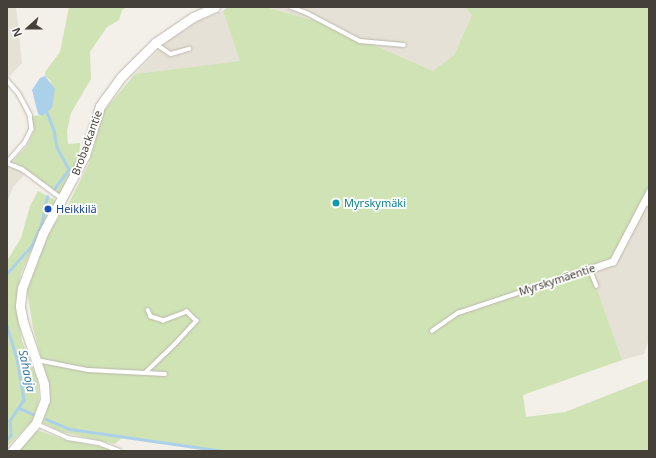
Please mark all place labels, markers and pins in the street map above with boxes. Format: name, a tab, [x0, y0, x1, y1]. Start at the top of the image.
place label: Myrskymäki	[344, 196, 406, 210]
marker: Myrskymäki	[331, 198, 341, 208]
place label: Heikkilä	[56, 202, 97, 216]
marker: Heikkilä	[43, 204, 53, 214]

